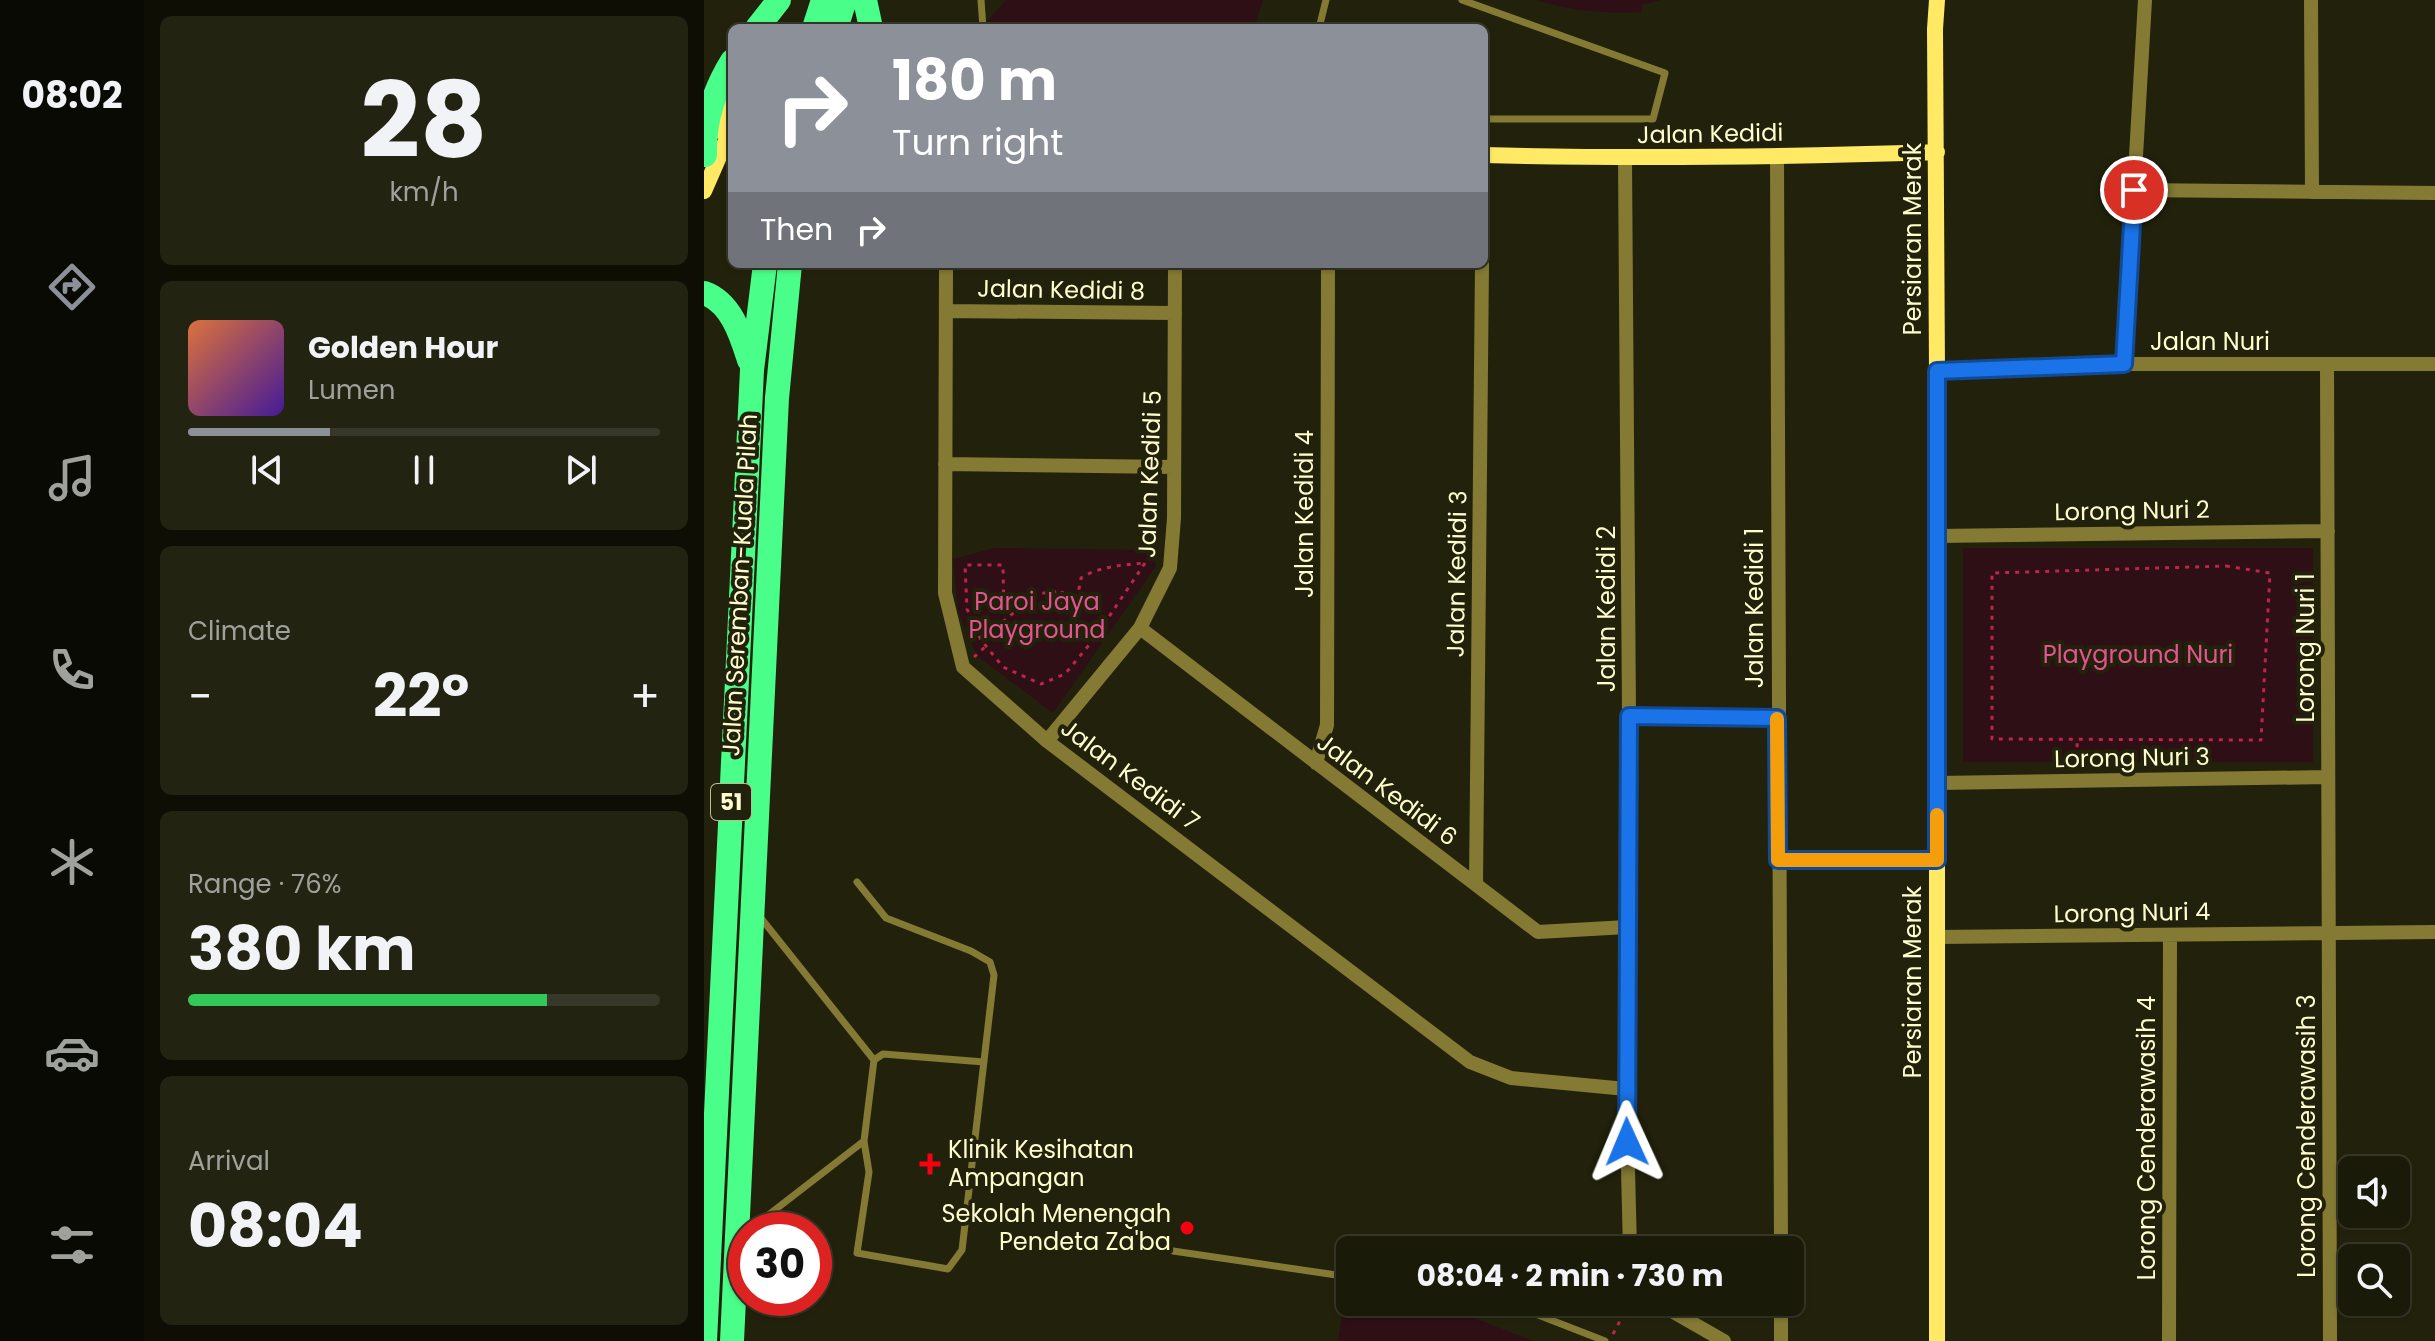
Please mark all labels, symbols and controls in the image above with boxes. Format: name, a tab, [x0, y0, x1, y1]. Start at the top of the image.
text: 180 m	[892, 41, 1057, 120]
text: 28	[361, 48, 487, 193]
icon: right	[760, 56, 864, 160]
text: 08:02	[21, 70, 123, 121]
street label: Jalan Kedidi	[1637, 116, 1783, 151]
text: Turn right	[892, 117, 1063, 168]
street label: Persiaran Merak	[1896, 142, 1929, 335]
pin	[2100, 156, 2168, 224]
icon: arrive	[2112, 168, 2156, 212]
text: km/h	[389, 174, 459, 210]
text: Then	[760, 208, 833, 251]
icon: right	[849, 208, 893, 252]
icon: directions	[44, 259, 100, 315]
street label: Jalan Kedidi 8	[977, 272, 1145, 307]
street label: Jalan Nuri	[2150, 325, 2270, 358]
text: Golden Hour	[308, 326, 498, 369]
text: Lumen	[308, 372, 395, 408]
street label: Jalan Kedidi 5	[1130, 390, 1169, 558]
street label: Jalan Seremban-Kuala Pilah	[714, 413, 765, 757]
street label: Jalan Kedidi 4	[1288, 430, 1321, 598]
icon: previous	[245, 448, 289, 492]
icon: pause	[402, 448, 446, 492]
icon: next	[559, 448, 603, 492]
icon: music	[44, 450, 100, 506]
street label: Jalan Kedidi 3	[1439, 490, 1474, 658]
street label: Lorong Nuri 2	[2054, 493, 2210, 528]
street label: Jalan Kedidi 2	[1590, 526, 1623, 692]
street label: Jalan Kedidi 1	[1738, 528, 1771, 688]
street label: Lorong Nuri 1	[2289, 573, 2322, 723]
park label: Paroi Jaya Playground	[968, 585, 1106, 646]
text: Climate	[188, 613, 291, 649]
park label: Playground Nuri	[2043, 638, 2233, 671]
icon: phone	[44, 642, 100, 698]
text: 22°	[373, 654, 469, 738]
text: −	[188, 666, 212, 727]
text: +	[630, 666, 660, 727]
street label: Jalan Kedidi 7	[1054, 712, 1206, 838]
street label: Jalan Kedidi 6	[1310, 726, 1464, 853]
street label: Lorong Nuri 3	[2054, 740, 2210, 775]
road number: 51	[711, 784, 751, 820]
icon: climate	[44, 834, 100, 890]
text: Range · 76%	[188, 866, 342, 902]
street label: Persiaran Merak	[1896, 885, 1929, 1078]
street label: Lorong Nuri 4	[2053, 895, 2211, 930]
text: 380 km	[188, 907, 416, 991]
street label: Lorong Cenderawasih 3	[2290, 994, 2323, 1278]
street label: Lorong Cenderawasih 4	[2130, 996, 2163, 1280]
icon: car	[44, 1025, 100, 1081]
position arrow	[1585, 1100, 1669, 1184]
place label: Klinik Kesihatan Ampangan	[948, 1133, 1134, 1194]
text: Arrival	[188, 1143, 270, 1179]
marker: Klinik Kesihatan Ampangan	[919, 1153, 941, 1175]
map controls	[2338, 1156, 2410, 1316]
button: sound	[2338, 1156, 2410, 1228]
text: 08:04	[188, 1184, 363, 1268]
place label: Sekolah Menengah Pendeta Za'ba	[941, 1197, 1171, 1258]
speed limit sign: 30	[728, 1212, 832, 1316]
icon: filters	[44, 1217, 100, 1273]
marker: Sekolah Menengah Pendeta Za'ba	[1178, 1219, 1196, 1237]
button: search	[2338, 1244, 2410, 1316]
text: 08:04 · 2 min · 730 m	[1417, 1254, 1724, 1297]

